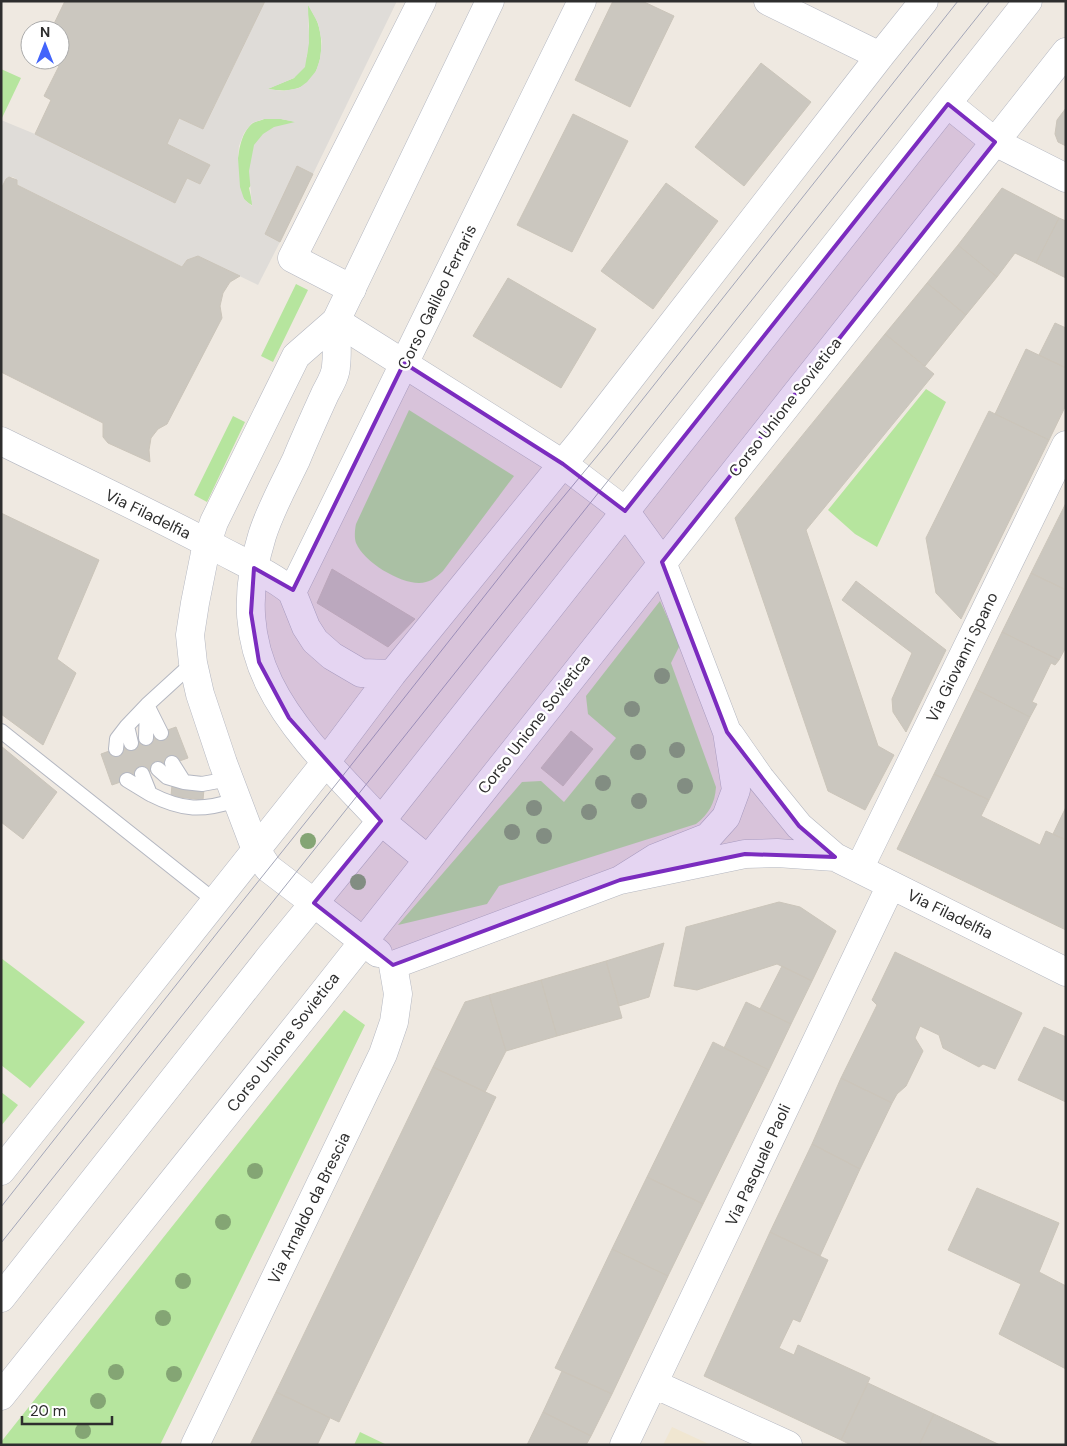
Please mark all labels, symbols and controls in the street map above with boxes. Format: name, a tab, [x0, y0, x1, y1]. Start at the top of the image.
north arrow	[20, 20, 70, 70]
text: N	[40, 23, 50, 41]
street label: Corso Galileo Ferraris	[393, 221, 481, 373]
street label: Corso Unione Sovietica	[724, 333, 846, 481]
street label: Via Filadelfia	[102, 484, 194, 544]
street label: Via Giovanni Spano	[921, 588, 1003, 726]
street label: Corso Unione Sovietica	[473, 650, 595, 798]
street label: Via Filadelfia	[904, 884, 996, 944]
street label: Corso Unione Sovietica	[222, 968, 344, 1116]
street label: Via Pasquale Paoli	[720, 1101, 796, 1229]
street label: Via Arnaldo da Brescia	[263, 1129, 355, 1287]
scale bar	[22, 1394, 112, 1426]
text: 20 m	[30, 1401, 66, 1421]

